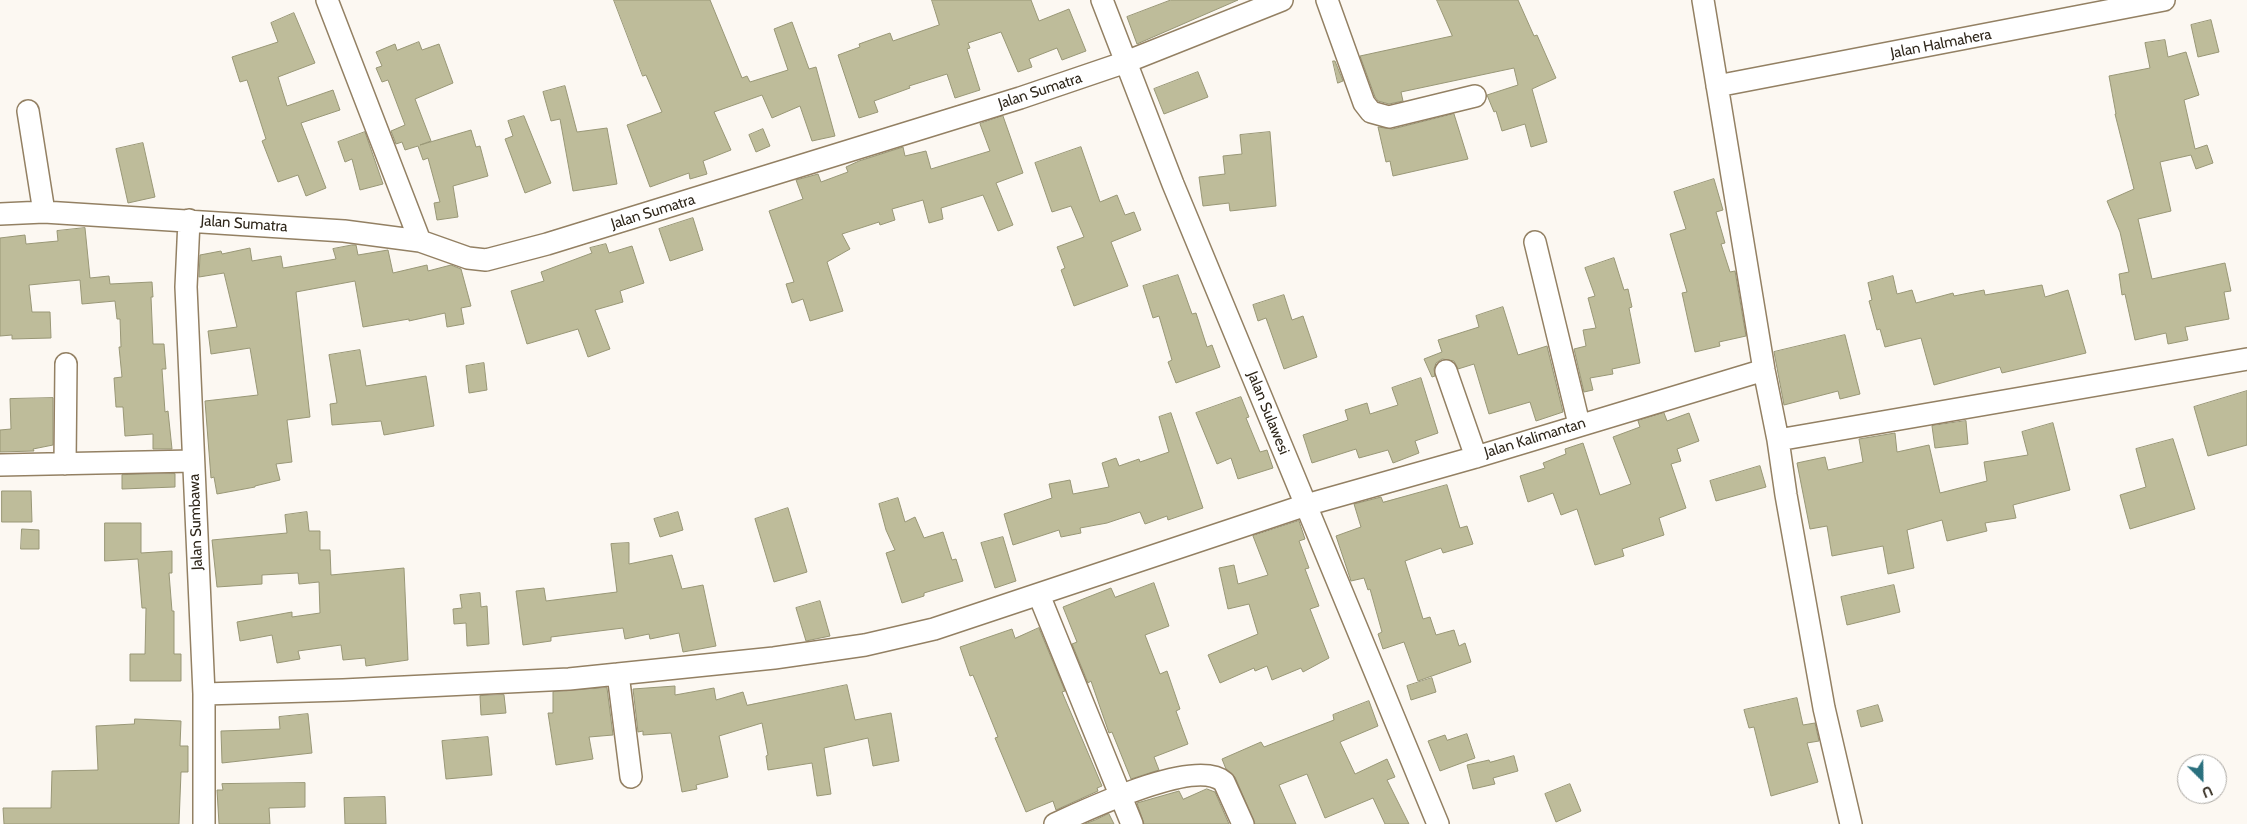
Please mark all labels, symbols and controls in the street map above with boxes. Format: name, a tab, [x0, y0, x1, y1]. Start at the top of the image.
street label: Jalan Halmahera	[1889, 25, 1993, 63]
street label: Jalan Sumatra	[996, 69, 1084, 113]
street label: Jalan Sumatra	[609, 191, 697, 233]
street label: Jalan Sumatra	[200, 212, 288, 236]
street label: Jalan Sulawesi	[1243, 369, 1293, 457]
street label: Jalan Kalimantan	[1482, 414, 1588, 462]
street label: Jalan Sumbawa	[185, 474, 207, 570]
north arrow	[2177, 754, 2227, 804]
text: U	[2199, 782, 2216, 802]

